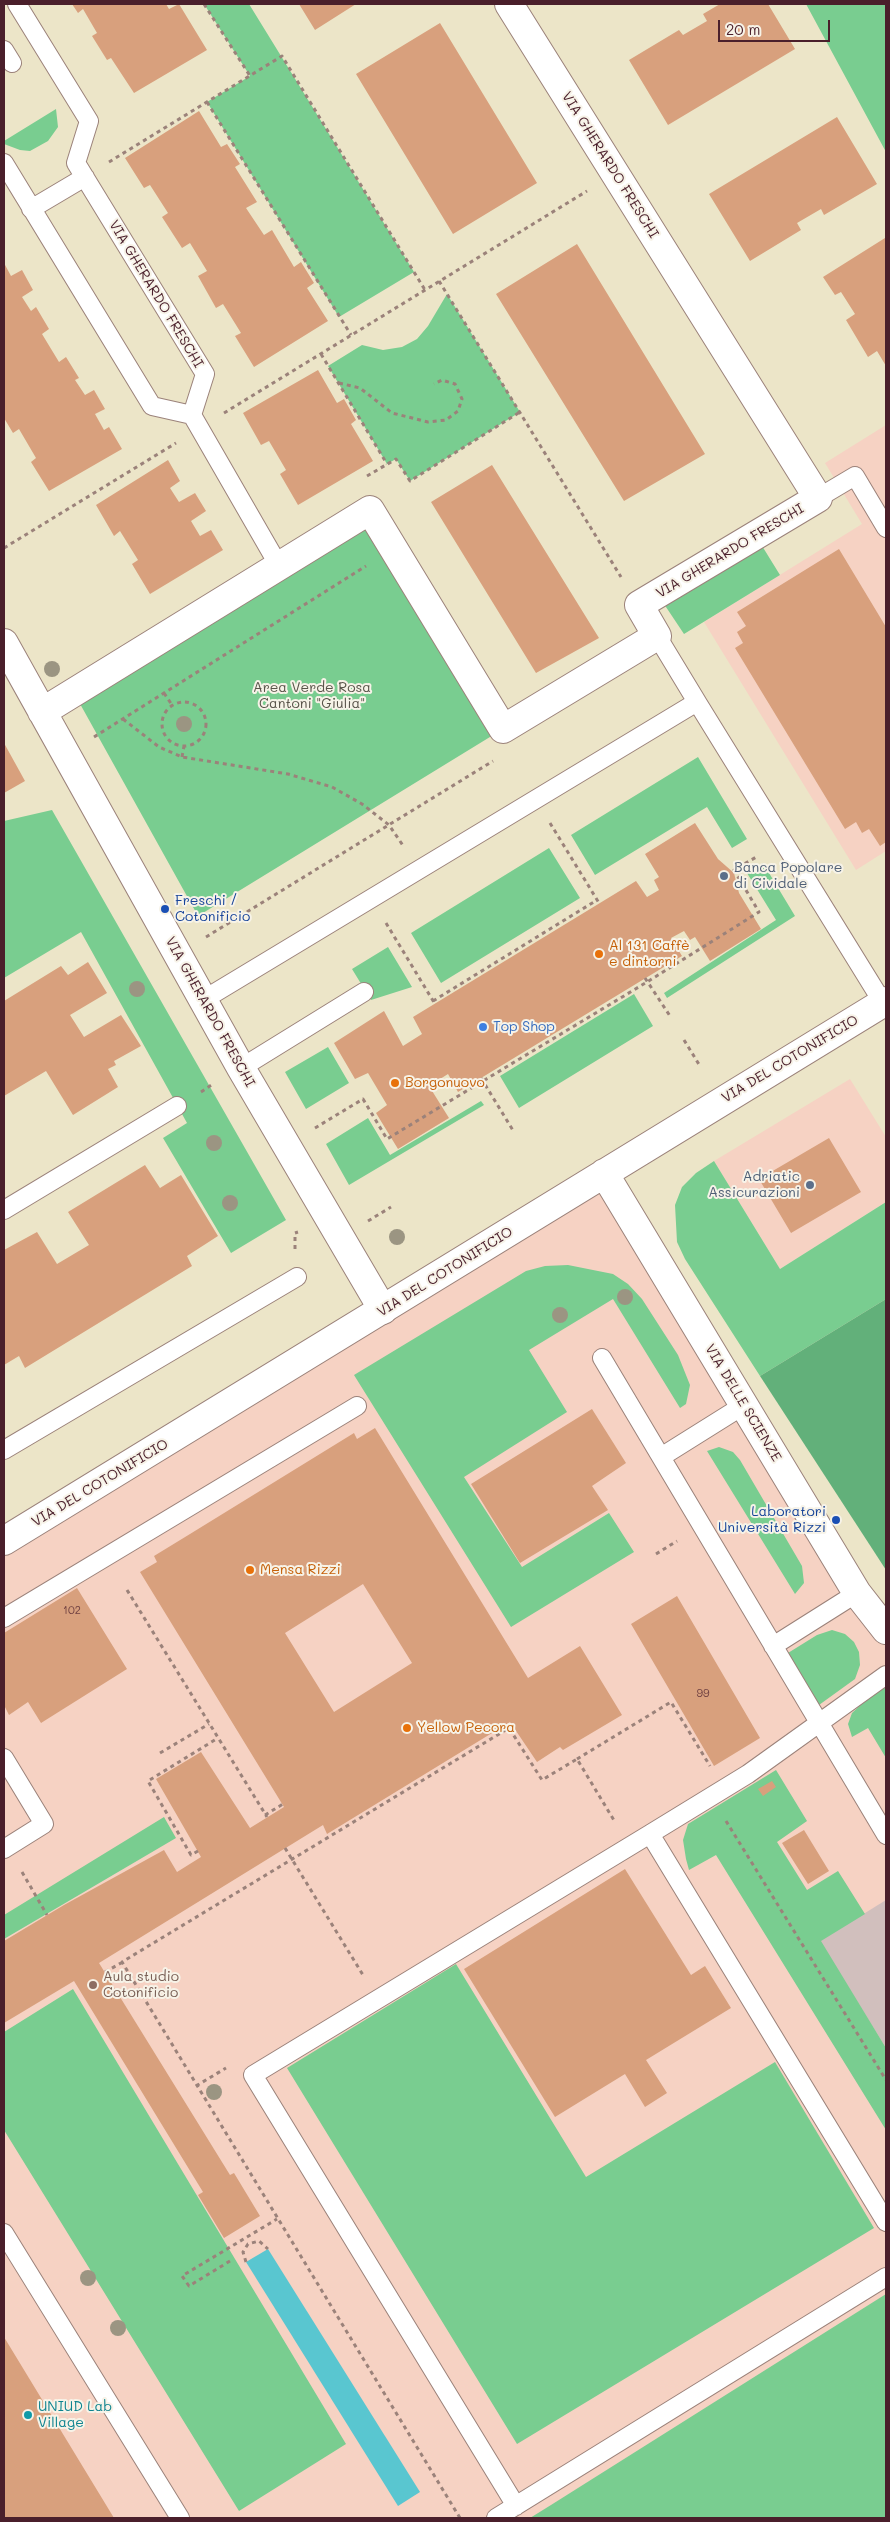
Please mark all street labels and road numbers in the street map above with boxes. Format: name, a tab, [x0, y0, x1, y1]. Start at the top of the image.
street label: VIA GHERARDO FRESCHI	[558, 89, 662, 241]
street label: VIA GHERARDO FRESCHI	[105, 217, 207, 371]
street label: VIA GHERARDO FRESCHI	[653, 500, 807, 602]
street label: VIA GHERARDO FRESCHI	[162, 934, 258, 1090]
street label: VIA DEL COTONIFICIO	[719, 1012, 861, 1106]
street label: VIA DEL COTONIFICIO	[374, 1223, 516, 1321]
street label: VIA DELLE SCIENZE	[701, 1341, 785, 1465]
street label: VIA DEL COTONIFICIO	[29, 1436, 171, 1530]

